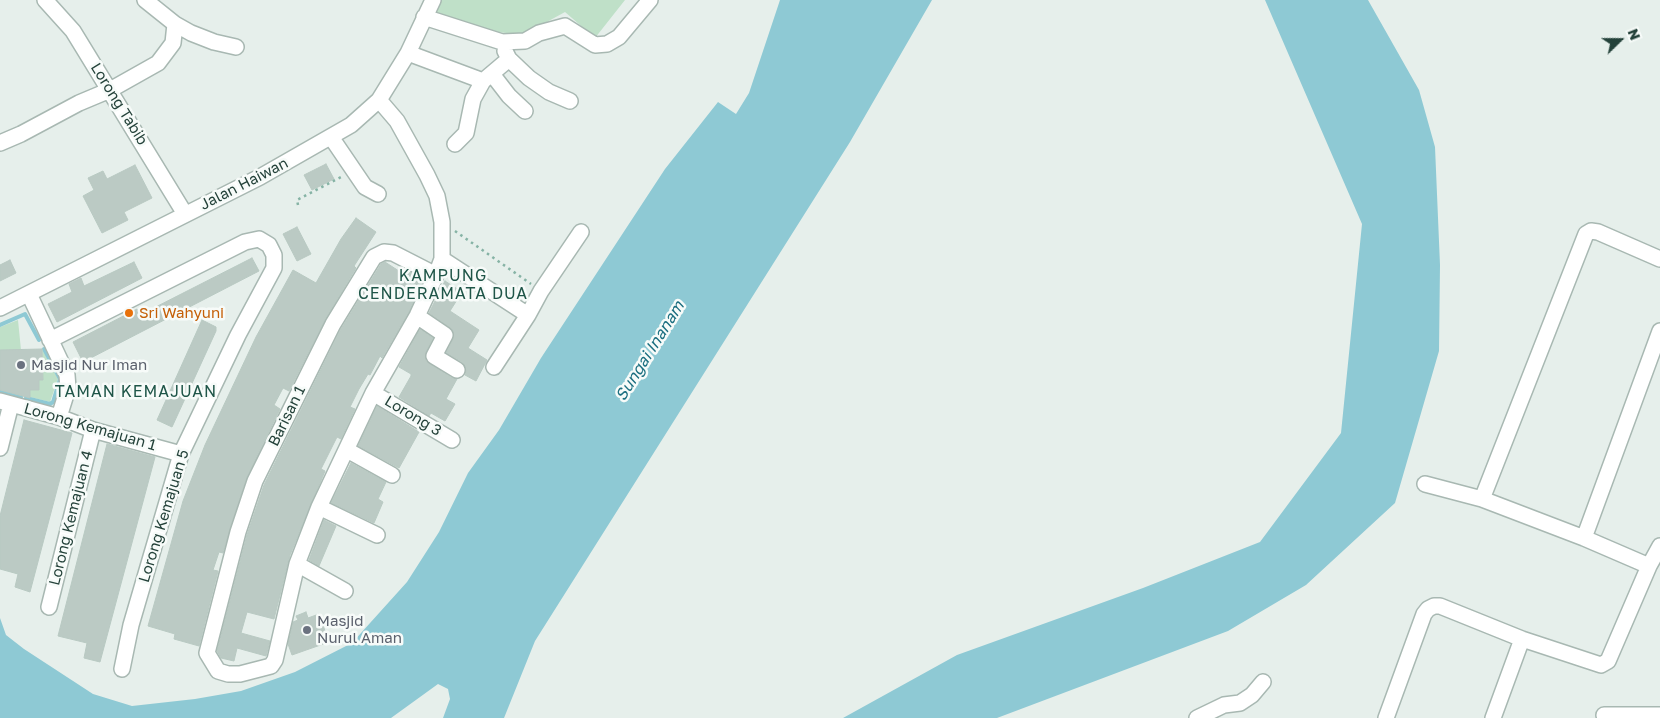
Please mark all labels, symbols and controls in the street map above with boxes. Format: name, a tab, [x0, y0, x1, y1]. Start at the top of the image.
north arrow	[1595, 15, 1645, 65]
text: N	[1624, 26, 1644, 42]
street label: Lorong Tabib	[87, 60, 151, 148]
street label: Jalan Haiwan	[197, 154, 291, 214]
district label: KAMPUNG CENDERAMATA DUA	[356, 266, 530, 304]
water label: Sungai Inanam	[612, 298, 688, 404]
place label: Sri Wahyuni	[139, 304, 224, 322]
marker: Sri Wahyuni	[123, 307, 135, 319]
place label: Masjid Nur Iman	[31, 356, 147, 374]
marker: Masjid Nur Iman	[15, 359, 27, 371]
district label: TAMAN KEMAJUAN	[53, 382, 219, 402]
street label: Barisan 1	[265, 383, 309, 449]
street label: Lorong 3	[381, 392, 445, 440]
street label: Lorong Kemajuan 1	[22, 400, 158, 454]
street label: Lorong Kemajuan 5	[135, 447, 193, 585]
street label: Lorong Kemajuan 4	[46, 449, 96, 587]
place label: Masjid Nurul Aman	[317, 612, 402, 647]
marker: Masjid Nurul Aman	[301, 624, 313, 636]

